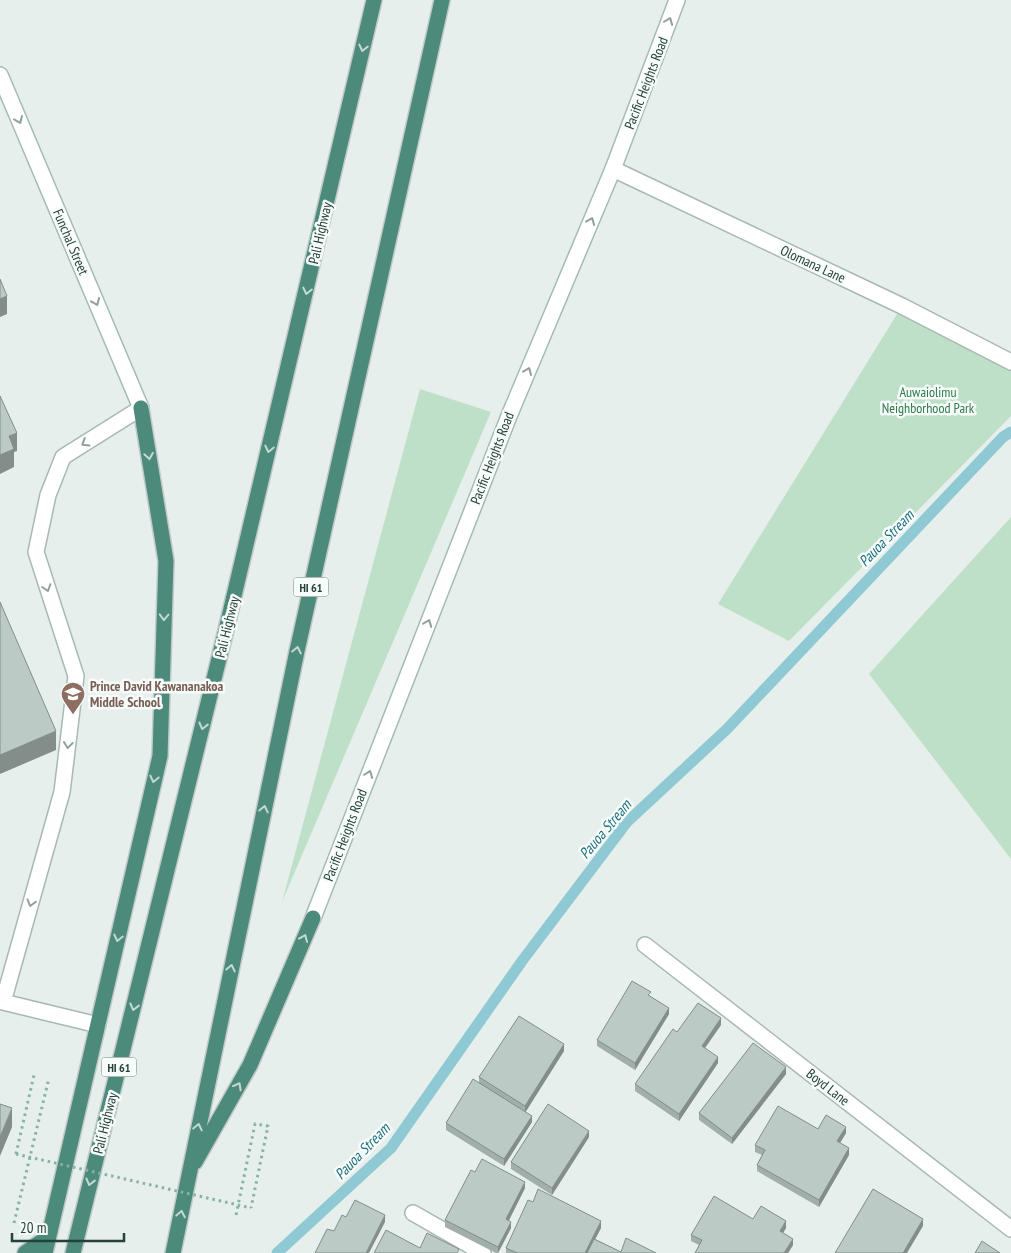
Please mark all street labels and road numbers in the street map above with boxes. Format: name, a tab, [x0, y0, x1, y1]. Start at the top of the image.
street label: Pacific Heights Road	[620, 34, 672, 132]
street label: Pali Highway	[304, 200, 336, 266]
street label: Funchal Street	[49, 206, 93, 278]
street label: Olomana Lane	[778, 241, 849, 287]
street label: Pacific Heights Road	[466, 409, 518, 507]
road number: HI 61	[294, 578, 328, 596]
street label: Pali Highway	[211, 594, 243, 660]
street label: Pacific Heights Road	[319, 786, 371, 884]
road number: HI 61	[102, 1058, 136, 1076]
street label: Boyd Lane	[803, 1065, 853, 1110]
street label: Pali Highway	[89, 1090, 121, 1156]

